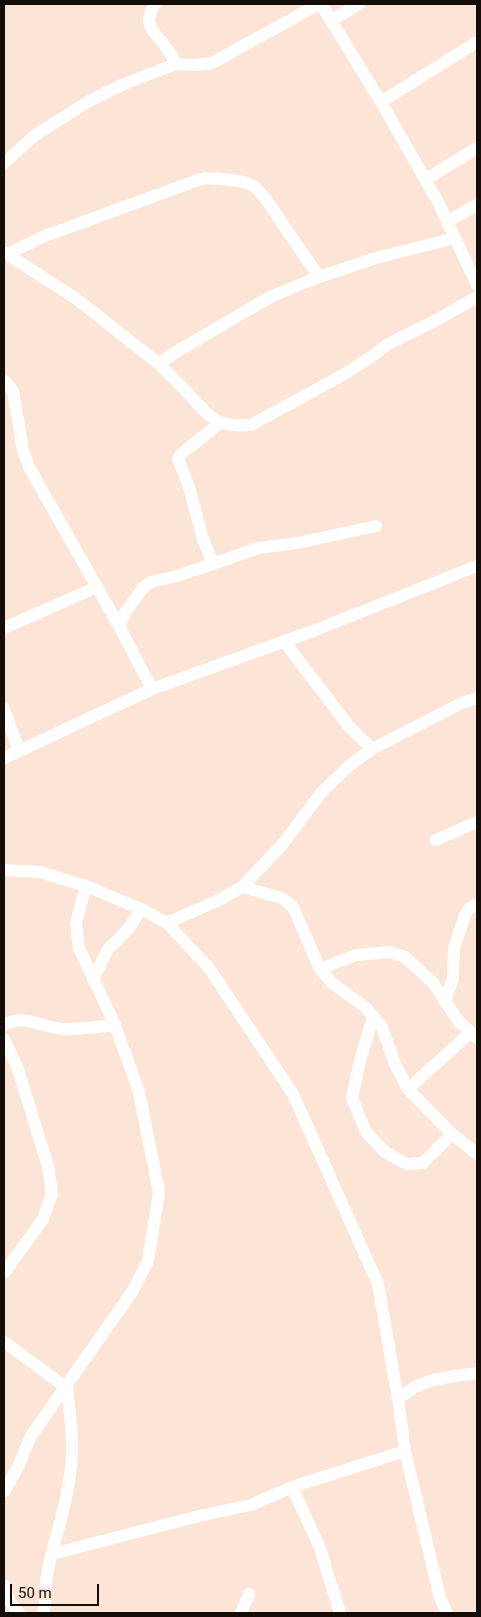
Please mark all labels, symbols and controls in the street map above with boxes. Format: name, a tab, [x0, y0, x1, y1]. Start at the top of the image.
scale bar	[12, 1574, 101, 1606]
text: 50 m	[18, 1584, 52, 1602]

